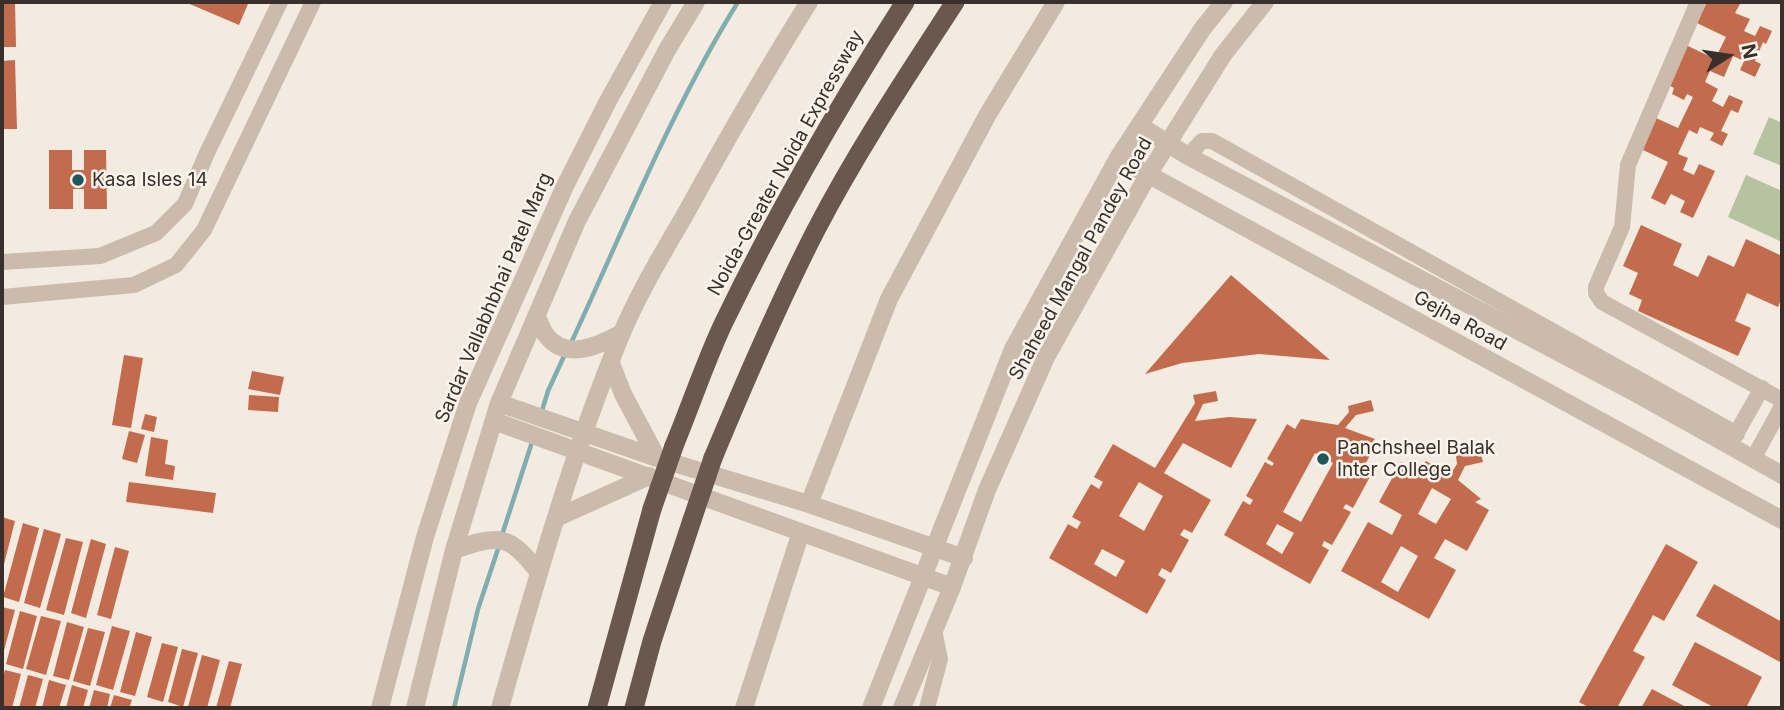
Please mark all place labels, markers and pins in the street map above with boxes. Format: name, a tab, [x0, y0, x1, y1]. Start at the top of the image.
place label: Kasa Isles 14	[92, 169, 208, 191]
marker: Kasa Isles 14	[70, 172, 86, 188]
place label: Panchsheel Balak Inter College	[1337, 437, 1495, 481]
marker: Panchsheel Balak Inter College	[1315, 451, 1331, 467]

